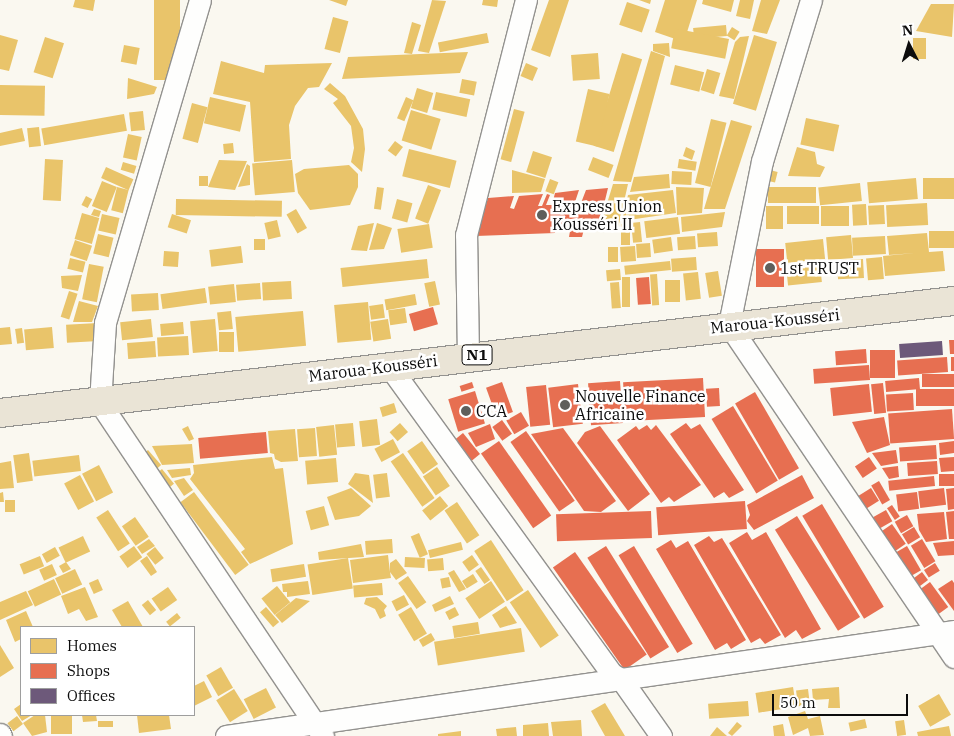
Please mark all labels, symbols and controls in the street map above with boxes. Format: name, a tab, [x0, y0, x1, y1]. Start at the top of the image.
north arrow	[884, 20, 934, 70]
text: N	[901, 21, 914, 40]
place label: Express Union Kousséri II	[552, 196, 662, 234]
marker: Express Union Kousséri II	[536, 209, 548, 221]
place label: 1st TRUST	[780, 258, 859, 278]
marker: 1st TRUST	[764, 262, 776, 274]
street label: Maroua-Kousséri	[709, 305, 841, 337]
road number: N1	[461, 342, 493, 368]
street label: Maroua-Kousséri	[307, 351, 439, 385]
place label: Nouvelle Finance Africaine	[575, 386, 706, 424]
marker: Nouvelle Finance Africaine	[559, 399, 571, 411]
place label: CCA	[476, 401, 507, 421]
marker: CCA	[460, 405, 472, 417]
legend	[20, 626, 195, 716]
text: Homes	[67, 636, 117, 655]
text: Shops	[67, 661, 110, 680]
scale bar	[774, 684, 910, 716]
text: Offices	[67, 686, 115, 705]
text: 50 m	[780, 693, 816, 712]

